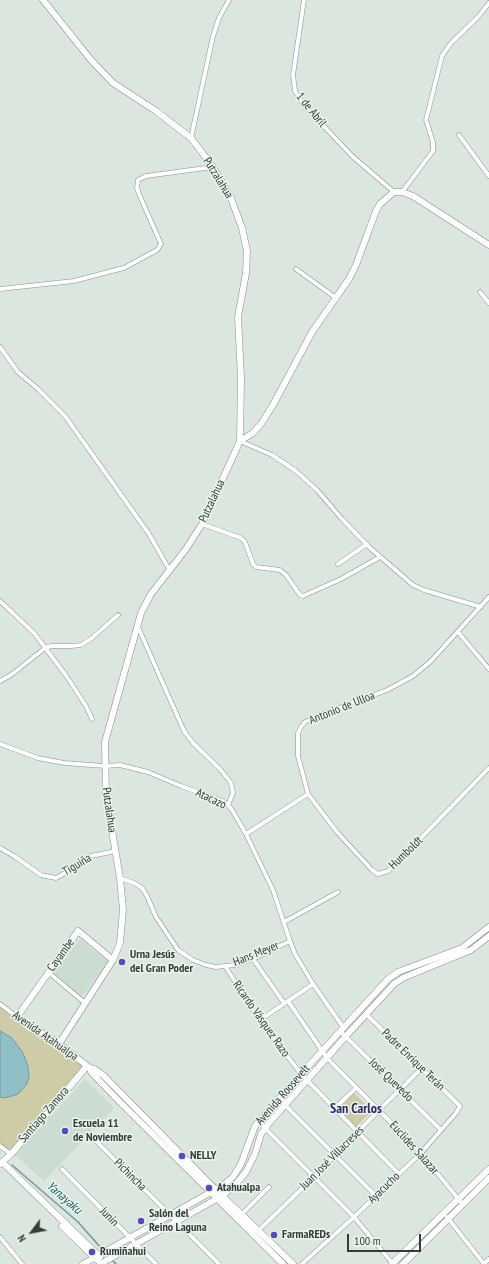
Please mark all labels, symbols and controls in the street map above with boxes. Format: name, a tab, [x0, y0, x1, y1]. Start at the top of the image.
street label: 1 de Abril	[293, 90, 329, 130]
street label: Putzalahua	[200, 155, 236, 201]
street label: Putzalahua	[196, 477, 228, 525]
street label: Antonio de Ulloa	[307, 688, 377, 728]
street label: Putzalahua	[99, 786, 119, 834]
street label: Atacazo	[193, 786, 229, 812]
street label: Humboldt	[386, 834, 426, 872]
street label: Tiguiña	[60, 851, 94, 879]
street label: Cayambe	[44, 936, 78, 974]
street label: Hans Meyer	[231, 938, 281, 970]
place label: Urna Jesús del Gran Poder	[130, 948, 193, 976]
marker: Urna Jesús del Gran Poder	[117, 957, 127, 967]
street label: Ricardo Vásquez Razo	[229, 978, 293, 1060]
street label: Avenida Atahualpa	[9, 1008, 81, 1064]
street label: Padre Enrique Terán	[378, 1026, 448, 1094]
street label: José Quevedo	[366, 1055, 416, 1105]
street label: Avenida Roosevelt	[253, 1062, 313, 1128]
street label: Santiago Zamora	[16, 1084, 72, 1146]
district label: San Carlos	[330, 1101, 382, 1117]
place label: Escuela 11 de Noviembre	[73, 1117, 132, 1145]
street label: Euclides Salazar	[386, 1118, 442, 1178]
street label: Juan José Villacreses	[297, 1123, 367, 1193]
marker: Escuela 11 de Noviembre	[60, 1126, 70, 1136]
place label: NELLY	[190, 1149, 216, 1163]
marker: NELLY	[177, 1151, 187, 1161]
street label: Pichincha	[111, 1156, 149, 1194]
street label: Ayacucho	[365, 1169, 403, 1207]
water label: Yanayaku	[43, 1178, 85, 1218]
place label: Atahualpa	[217, 1181, 260, 1195]
marker: Atahualpa	[204, 1183, 214, 1193]
street label: Junín	[96, 1204, 122, 1230]
place label: Salón del Reino Laguna	[149, 1207, 207, 1235]
north arrow	[12, 1212, 52, 1252]
marker: Salón del Reino Laguna	[136, 1216, 146, 1226]
scale bar	[349, 1226, 423, 1252]
place label: FarmaREDs	[282, 1228, 330, 1242]
marker: FarmaREDs	[269, 1230, 279, 1240]
text: N	[14, 1232, 29, 1245]
text: 100 m	[354, 1233, 381, 1248]
place label: Rumiñahui	[100, 1245, 146, 1259]
marker: Rumiñahui	[87, 1247, 97, 1257]

